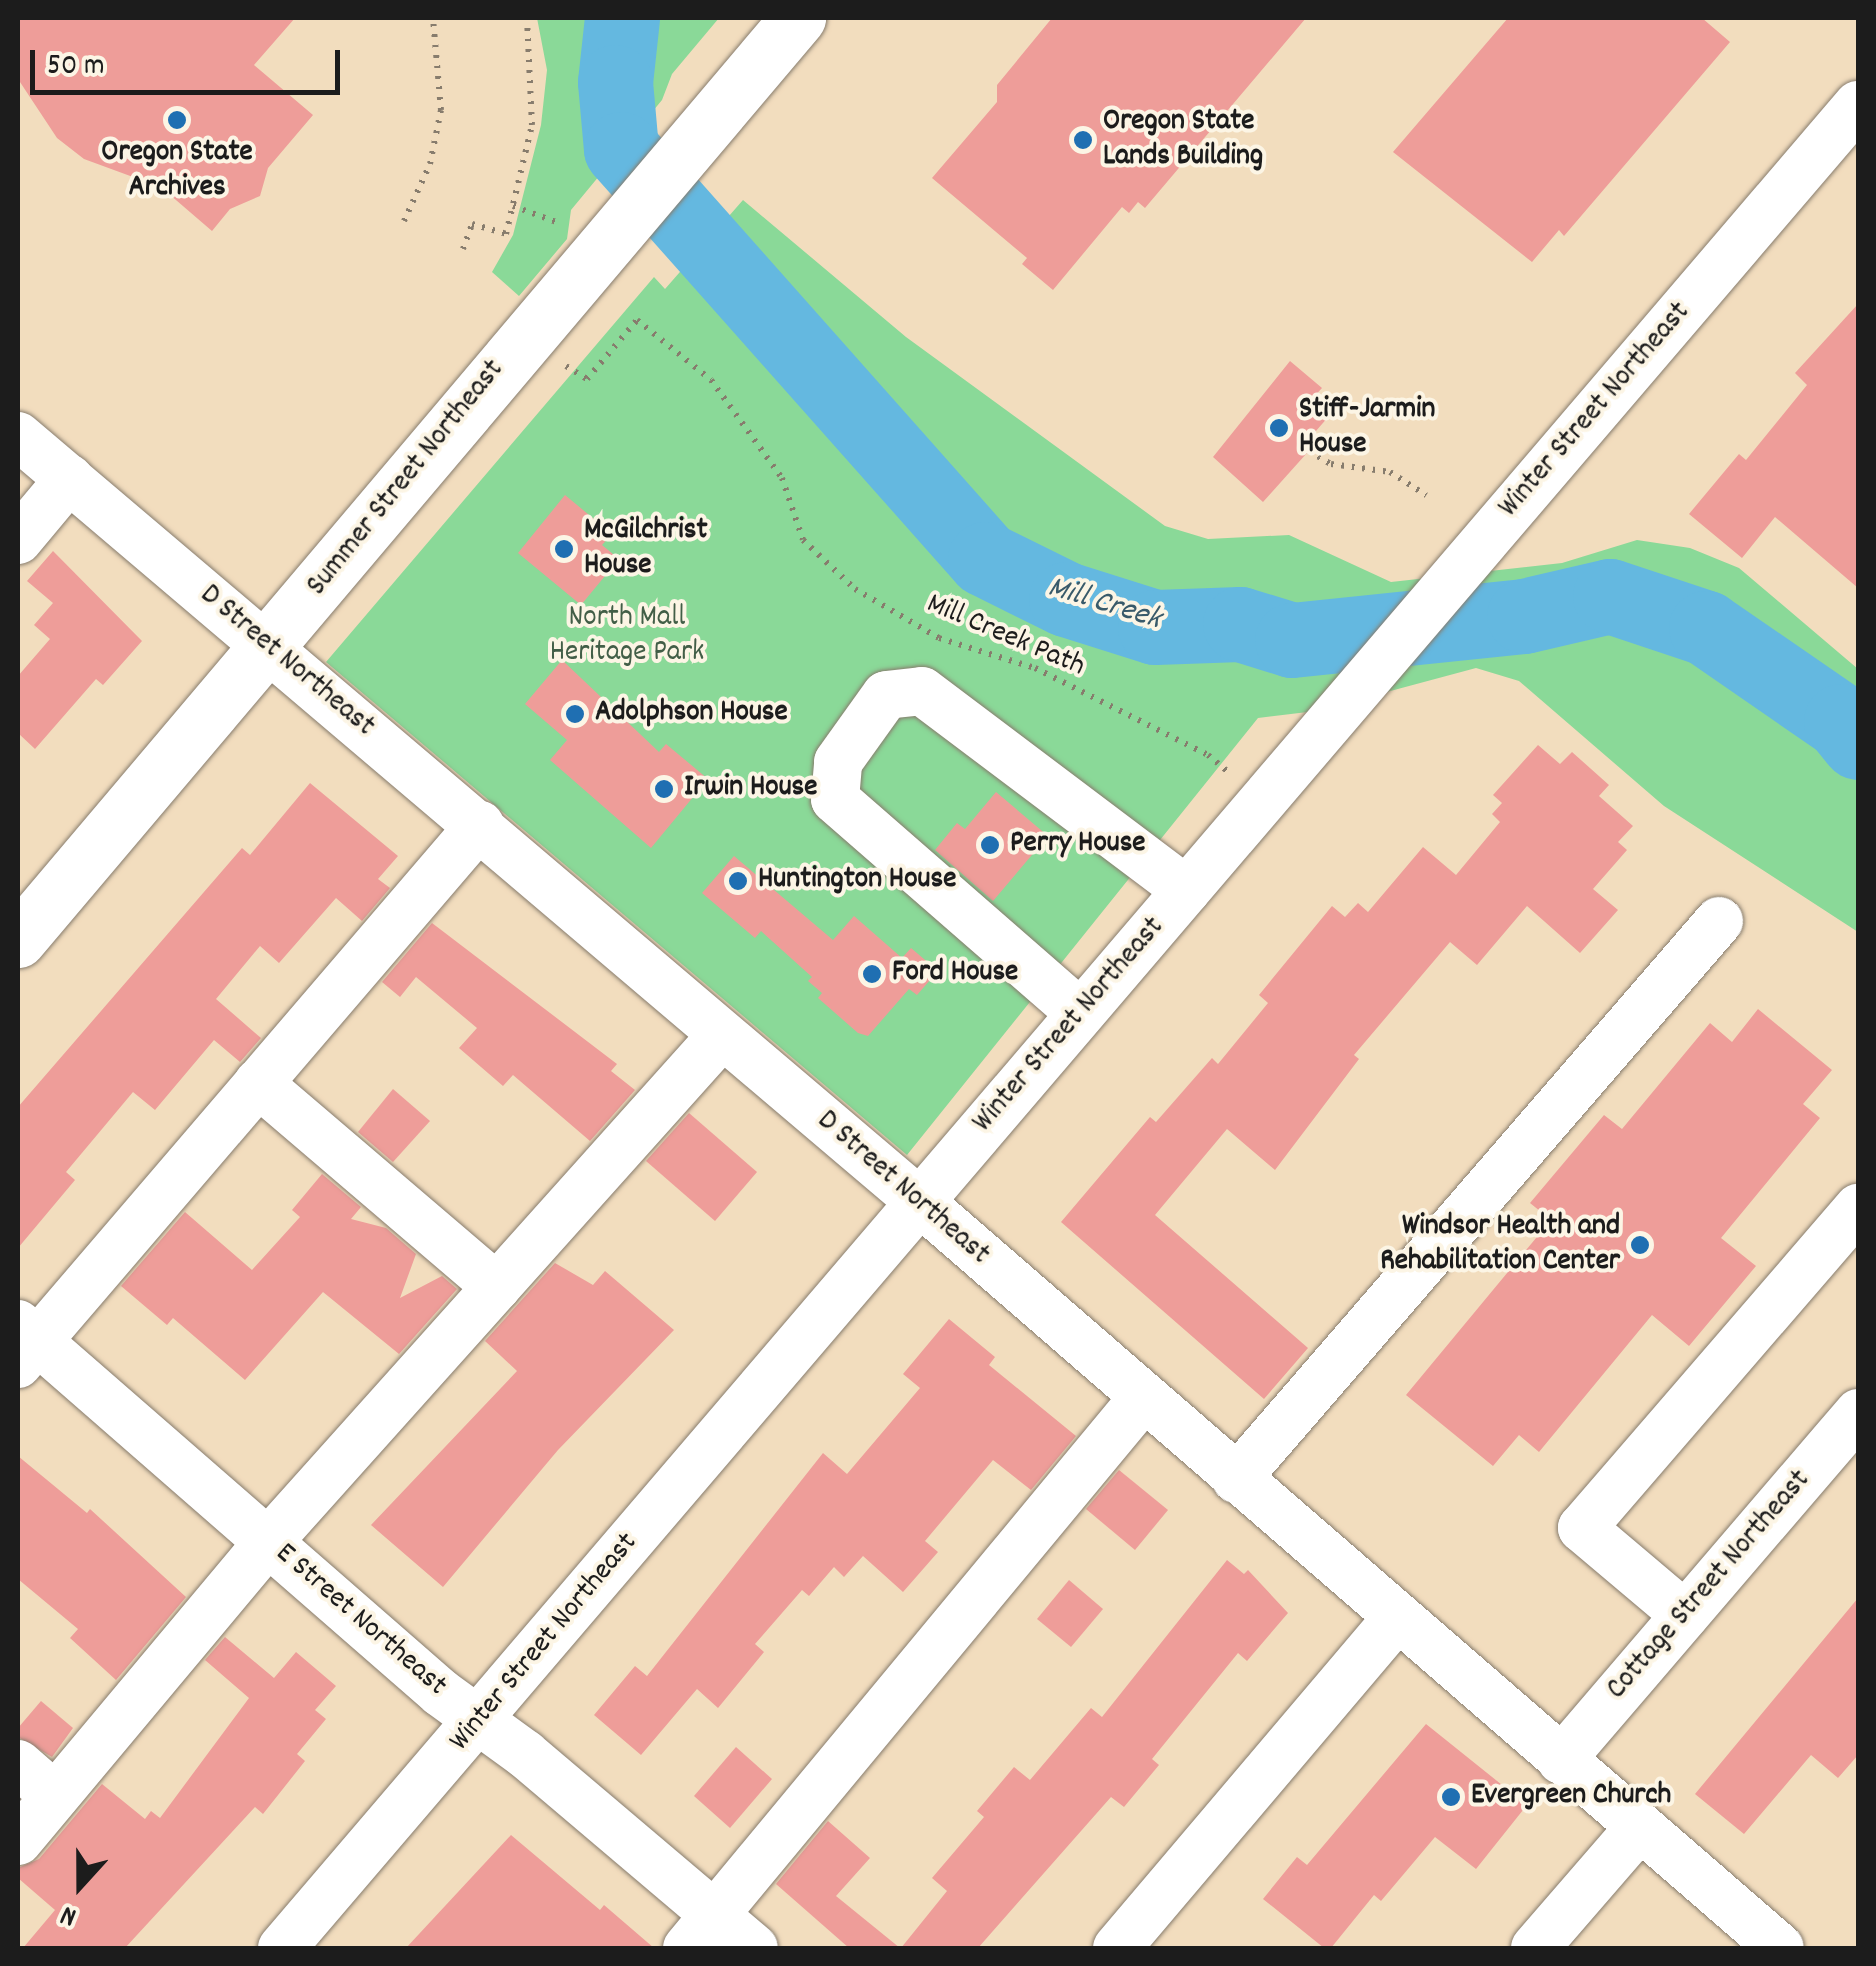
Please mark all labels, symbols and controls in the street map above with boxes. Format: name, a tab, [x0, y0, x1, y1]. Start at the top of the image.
scale bar	[35, 30, 345, 92]
text: 50 m	[47, 46, 105, 89]
place label: Oregon State Lands Building	[1103, 105, 1263, 176]
marker: Oregon State Archives	[166, 109, 188, 131]
marker: Oregon State Lands Building	[1072, 129, 1094, 151]
place label: Oregon State Archives	[101, 136, 253, 206]
street label: Winter Street Northeast	[1493, 296, 1699, 526]
street label: Summer Street Northeast	[301, 354, 513, 604]
place label: Stiff-Jarmin House	[1299, 393, 1435, 464]
marker: Stiff-Jarmin House	[1268, 417, 1290, 439]
place label: McGilchrist House	[584, 514, 708, 584]
marker: McGilchrist House	[553, 538, 575, 560]
water label: Mill Creek	[1043, 570, 1165, 640]
street label: D Street Northeast	[191, 578, 381, 746]
street label: Mill Creek Path	[921, 588, 1089, 686]
park label: North Mall Heritage Park	[550, 601, 704, 672]
place label: Adolphson House	[595, 696, 788, 732]
marker: Adolphson House	[564, 703, 586, 725]
place label: Irwin House	[684, 771, 817, 807]
marker: Irwin House	[653, 778, 675, 800]
place label: Perry House	[1010, 827, 1146, 863]
marker: Perry House	[979, 834, 1001, 856]
place label: Huntington House	[758, 863, 956, 899]
marker: Huntington House	[727, 870, 749, 892]
street label: Winter Street Northeast	[967, 911, 1173, 1141]
place label: Ford House	[892, 956, 1018, 992]
marker: Ford House	[861, 963, 883, 985]
street label: D Street Northeast	[808, 1104, 996, 1274]
place label: Windsor Health and Rehabilitation Center	[1380, 1210, 1620, 1280]
marker: Windsor Health and Rehabilitation Center	[1629, 1234, 1651, 1256]
street label: Cottage Street Northeast	[1600, 1464, 1820, 1708]
street label: Winter Street Northeast	[443, 1527, 647, 1759]
street label: E Street Northeast	[267, 1537, 453, 1705]
place label: Evergreen Church	[1471, 1779, 1671, 1815]
marker: Evergreen Church	[1440, 1786, 1462, 1808]
north arrow	[30, 1836, 130, 1936]
text: N	[56, 1893, 83, 1935]

